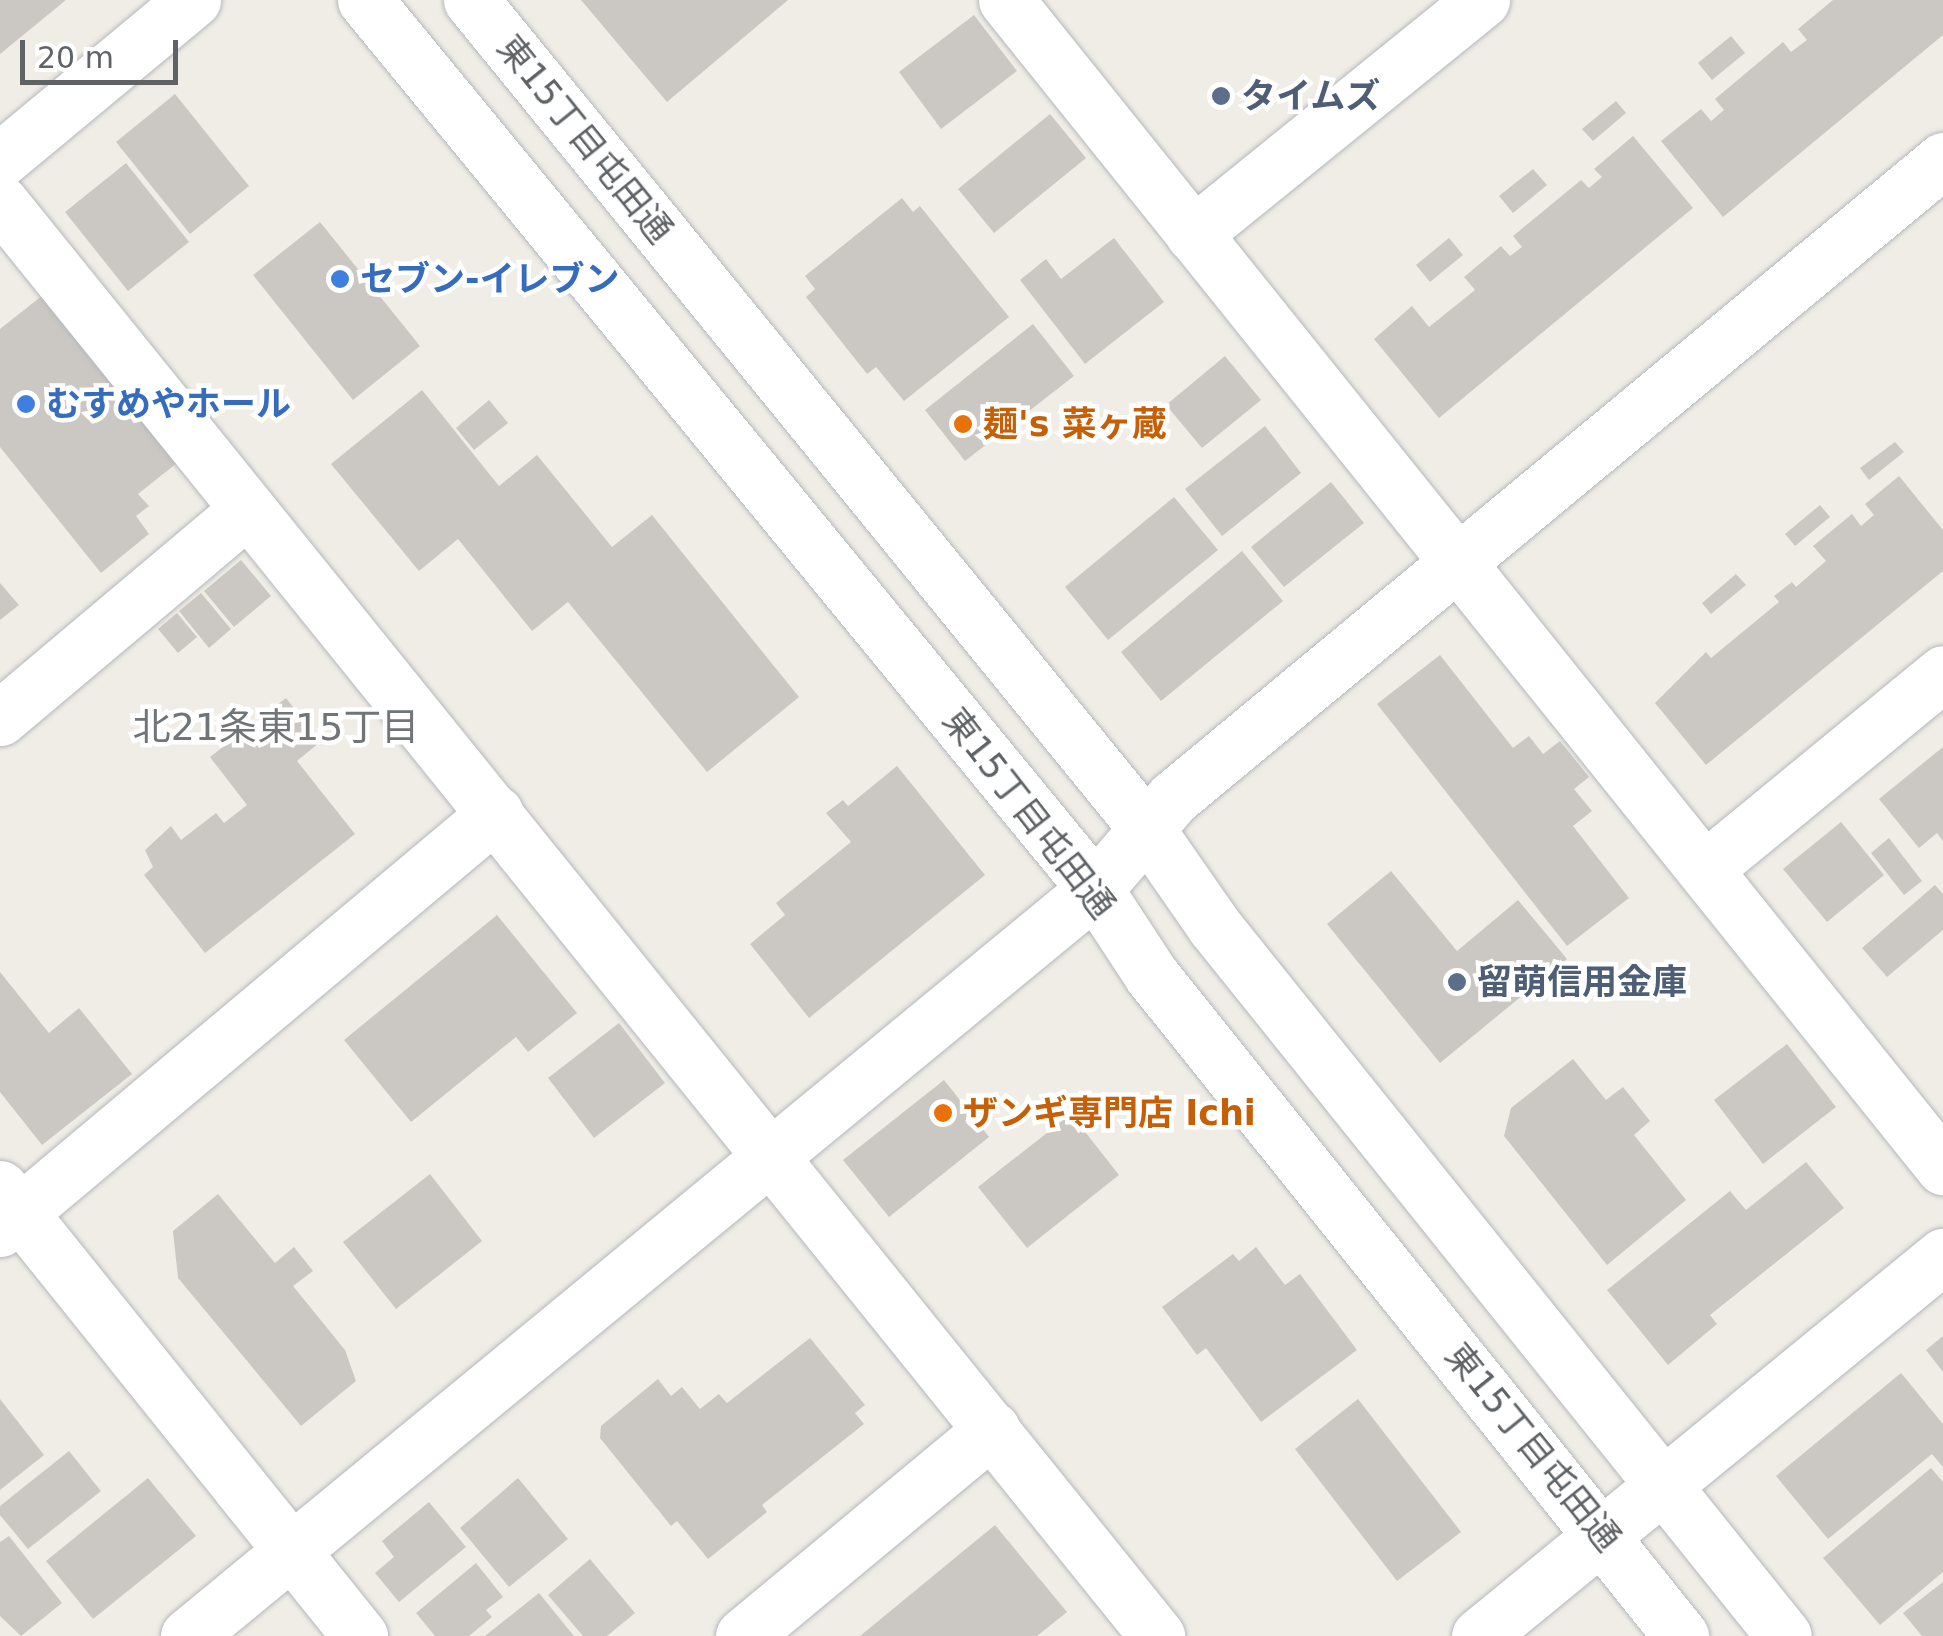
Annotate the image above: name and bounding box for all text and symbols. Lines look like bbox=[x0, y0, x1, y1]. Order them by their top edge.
scale bar bbox=[25, 20, 182, 82]
street label: 東15丁目屯田通 bbox=[489, 27, 681, 251]
text: 20 m bbox=[37, 40, 114, 75]
place label: タイムズ bbox=[1241, 75, 1381, 117]
marker: タイムズ bbox=[1210, 85, 1232, 107]
place label: セブン-イレブン bbox=[360, 258, 620, 300]
marker: セブン-イレブン bbox=[329, 268, 351, 290]
place label: むすめやホール bbox=[46, 383, 291, 425]
marker: むすめやホール bbox=[15, 393, 37, 415]
place label: 麺's 菜ヶ蔵 bbox=[983, 403, 1167, 445]
marker: 麺's 菜ヶ蔵 bbox=[952, 413, 974, 435]
street label: 東15丁目屯田通 bbox=[934, 700, 1124, 926]
district label: 北21条東15丁目 bbox=[133, 705, 419, 751]
place label: 留萌信用金庫 bbox=[1477, 961, 1687, 1003]
marker: 留萌信用金庫 bbox=[1446, 971, 1468, 993]
place label: ザンギ専門店 Ichi bbox=[963, 1092, 1256, 1134]
marker: ザンギ専門店 Ichi bbox=[932, 1102, 954, 1124]
street label: 東15丁目屯田通 bbox=[1437, 1335, 1629, 1559]

